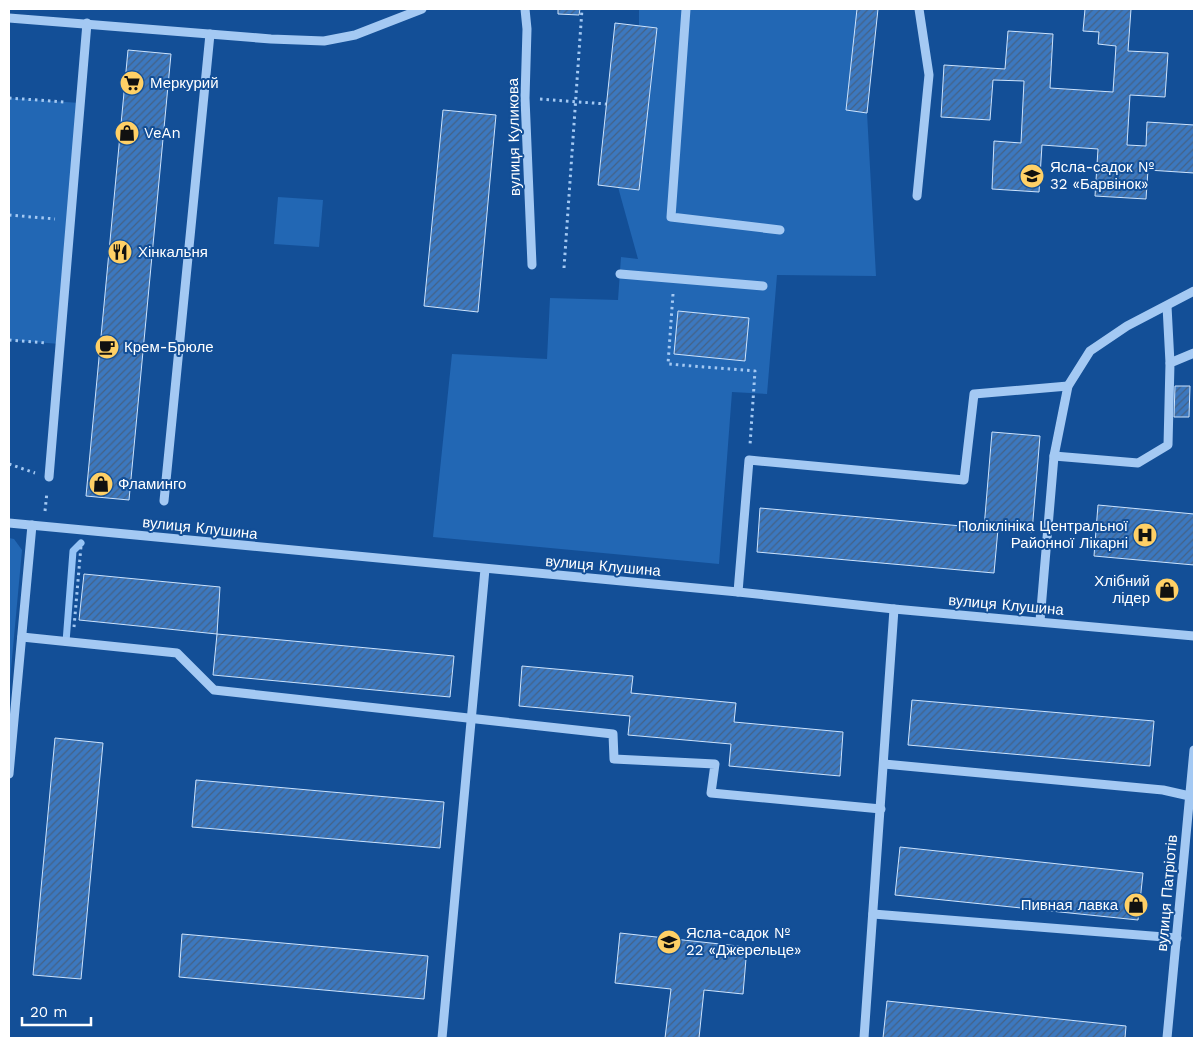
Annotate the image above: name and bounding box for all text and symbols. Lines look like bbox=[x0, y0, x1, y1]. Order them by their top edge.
supermarket icon: Меркурий bbox=[119, 70, 145, 96]
place label: Меркурий bbox=[150, 74, 219, 92]
street label: вулиця Куликова bbox=[504, 77, 524, 196]
shop icon: VeAn bbox=[114, 120, 140, 146]
place label: VeAn bbox=[144, 124, 181, 142]
place label: Ясла-садок № 32 «Барвінок» bbox=[1050, 158, 1155, 193]
school or university icon: Ясла-садок № 32 «Барвінок» bbox=[1019, 163, 1045, 189]
restaurant icon: Хінкальня bbox=[107, 239, 133, 265]
place label: Хінкальня bbox=[138, 243, 208, 261]
cafe icon: Крем-Брюле bbox=[94, 334, 120, 360]
place label: Крем-Брюле bbox=[124, 338, 214, 356]
shop icon: Фламинго bbox=[88, 471, 114, 497]
place label: Фламинго bbox=[118, 475, 186, 493]
street label: вулиця Клушина bbox=[141, 513, 259, 543]
place label: Поліклініка Центральної Районної Лікарні bbox=[958, 517, 1129, 552]
hospital icon: Поліклініка Центральної Районної Лікарні bbox=[1132, 522, 1158, 548]
street label: вулиця Клушина bbox=[545, 552, 662, 580]
place label: Хлібний лідер bbox=[1094, 572, 1150, 607]
shop icon: Хлібний лідер bbox=[1154, 577, 1180, 603]
street label: вулиця Клушина bbox=[948, 591, 1065, 619]
street label: вулиця Патріотів bbox=[1153, 834, 1181, 952]
shop icon: Пивная лавка bbox=[1123, 892, 1149, 918]
place label: Пивная лавка bbox=[1021, 896, 1119, 914]
place label: Ясла-садок № 22 «Джерельце» bbox=[686, 924, 801, 959]
school or university icon: Ясла-садок № 22 «Джерельце» bbox=[656, 929, 682, 955]
scale bar bbox=[22, 994, 91, 1026]
text: 20 m bbox=[30, 1003, 68, 1021]

